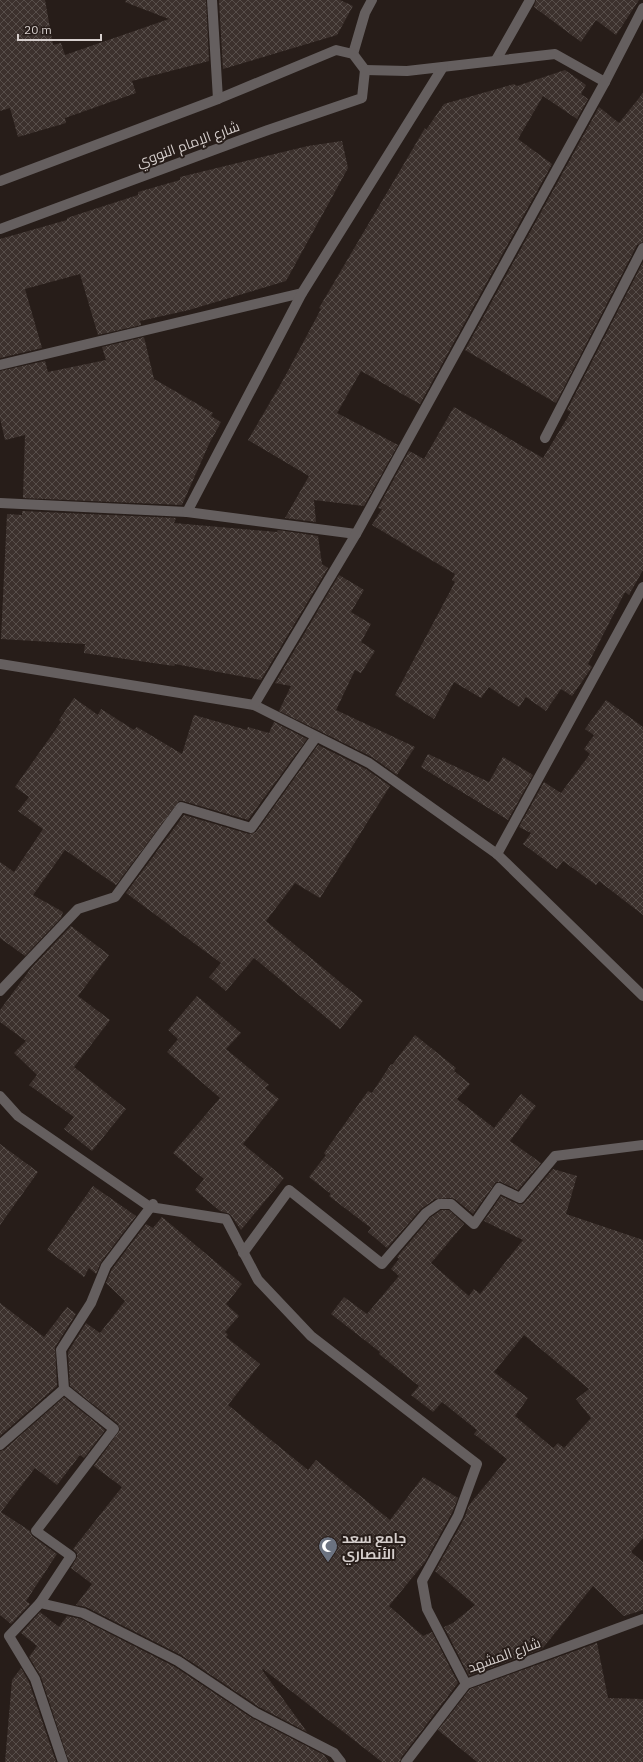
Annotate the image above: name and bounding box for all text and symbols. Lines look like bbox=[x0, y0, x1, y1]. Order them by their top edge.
scale bar bbox=[18, 16, 101, 42]
text: 20 m bbox=[24, 22, 52, 37]
street label: شارع الإمام النووي bbox=[134, 117, 243, 174]
place label: جامع سعد الأنصاري bbox=[342, 1529, 406, 1565]
mosque icon: جامع سعد الأنصاري bbox=[317, 1535, 339, 1563]
street label: شارع المشهد bbox=[465, 1634, 543, 1676]

